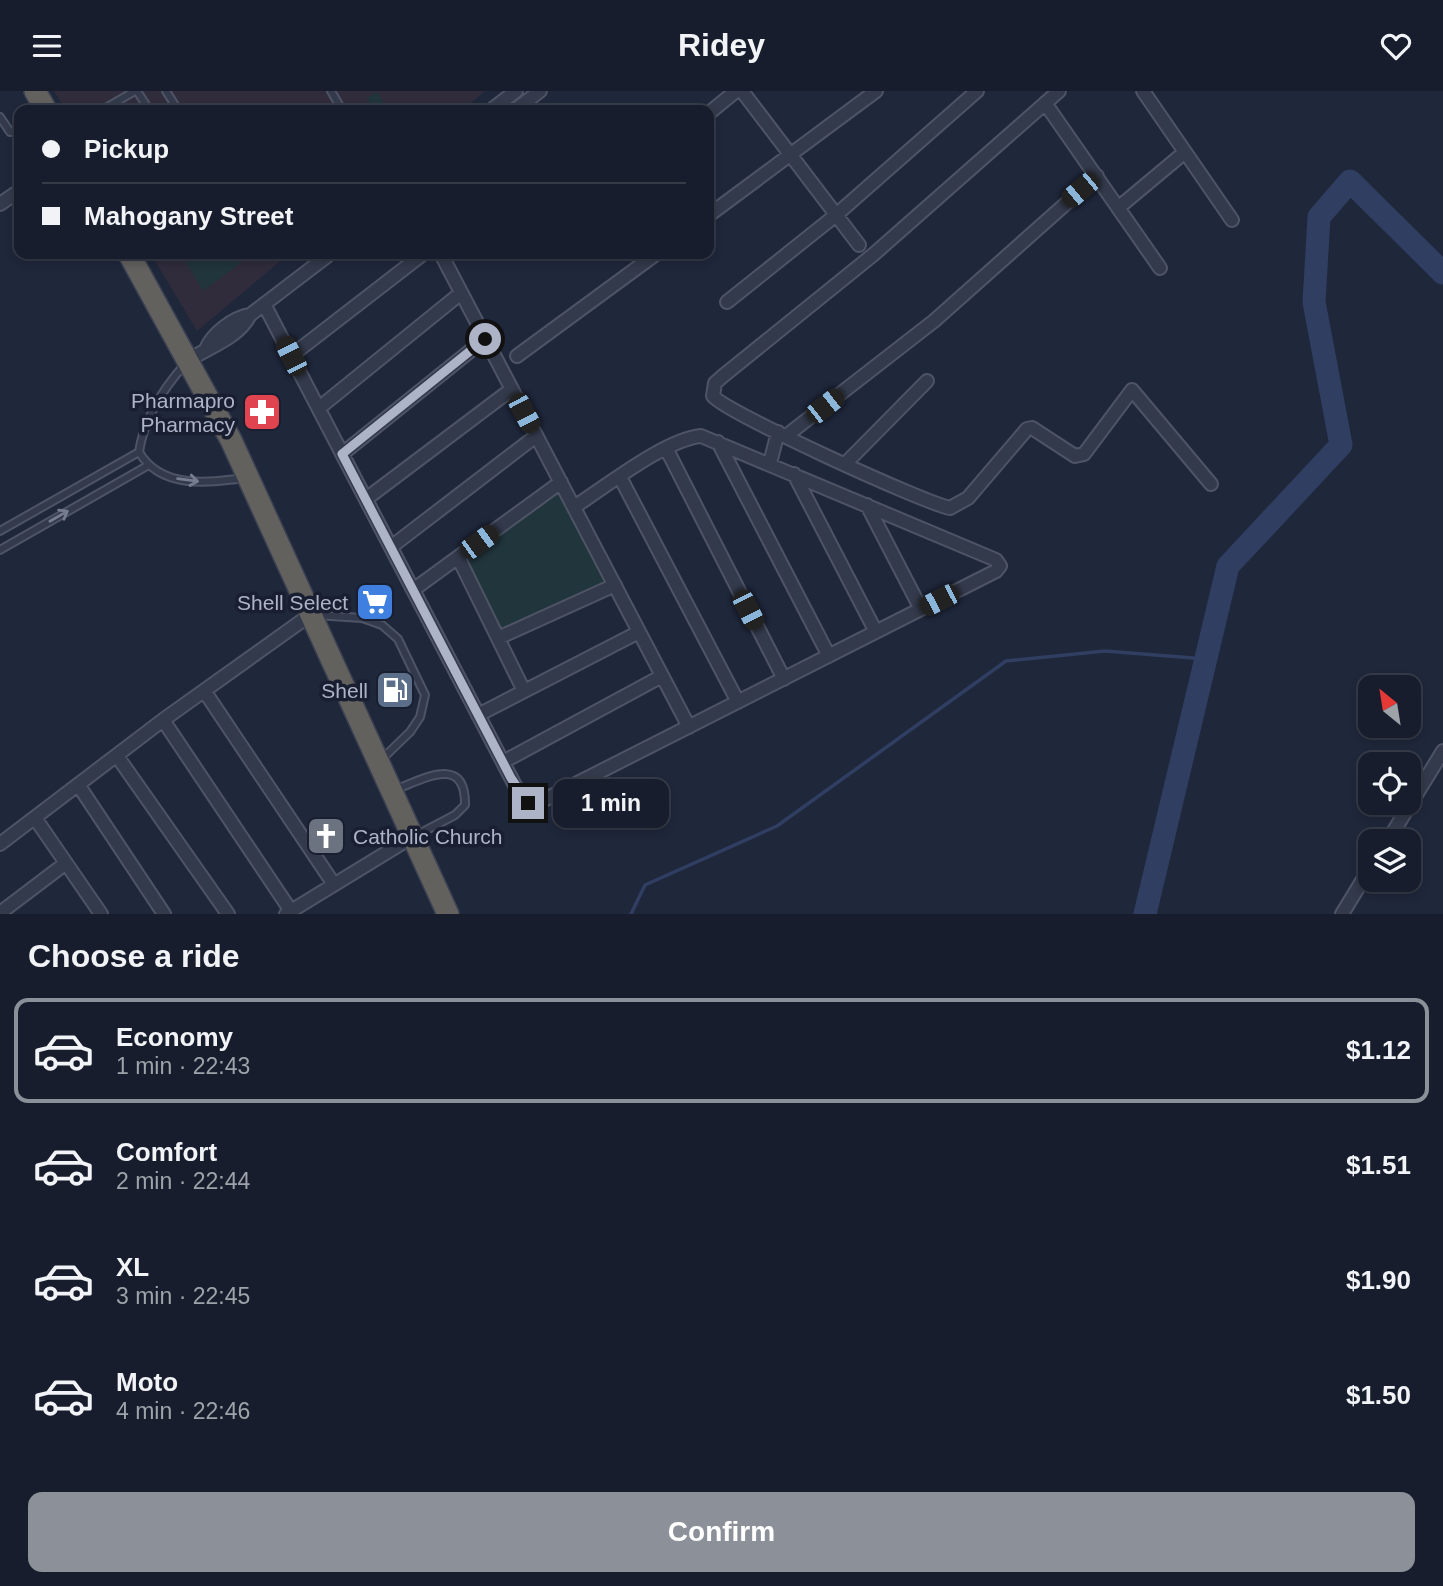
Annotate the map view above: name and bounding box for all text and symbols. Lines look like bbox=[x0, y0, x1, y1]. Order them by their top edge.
icon: menu bbox=[28, 27, 66, 65]
text: Ridey bbox=[678, 27, 765, 63]
icon: heart bbox=[1377, 27, 1415, 65]
text: Pickup bbox=[84, 134, 169, 164]
car bbox=[1058, 168, 1103, 212]
text: Mahogany Street bbox=[84, 201, 294, 231]
route start bbox=[469, 323, 501, 355]
car bbox=[273, 333, 310, 379]
car bbox=[802, 385, 849, 427]
place label: Pharmapro Pharmacy bbox=[131, 389, 235, 436]
car bbox=[505, 390, 544, 436]
pharmacy icon: Pharmapro Pharmacy bbox=[241, 391, 283, 433]
one-way arrow bbox=[176, 474, 199, 487]
one-way arrow bbox=[49, 509, 69, 523]
car bbox=[456, 521, 503, 563]
supermarket icon: Shell Select bbox=[354, 581, 396, 623]
car bbox=[916, 581, 963, 619]
car bbox=[730, 587, 767, 633]
place label: Shell Select bbox=[237, 591, 348, 614]
fuel station icon: Shell bbox=[374, 669, 416, 711]
north arrow bbox=[1358, 675, 1421, 739]
map controls bbox=[1358, 675, 1421, 892]
place label: Shell bbox=[321, 679, 368, 702]
button: locate bbox=[1358, 752, 1421, 815]
callout: 1 min bbox=[552, 779, 668, 827]
route end bbox=[512, 787, 544, 819]
text: 1 min bbox=[581, 790, 641, 816]
church icon: Catholic Church bbox=[305, 815, 347, 857]
place label: Catholic Church bbox=[353, 825, 502, 848]
button: layers bbox=[1358, 829, 1421, 892]
text: Choose a ride bbox=[28, 938, 240, 974]
icon: car bbox=[32, 1019, 95, 1082]
text: Economy bbox=[116, 1022, 233, 1052]
text: $1.12 bbox=[1346, 1035, 1411, 1065]
text: 1 min · 22:43 bbox=[116, 1053, 250, 1079]
icon: car bbox=[32, 1134, 95, 1197]
text: Comfort bbox=[116, 1137, 217, 1167]
text: $1.51 bbox=[1346, 1150, 1411, 1180]
text: 2 min · 22:44 bbox=[116, 1168, 250, 1194]
icon: car bbox=[32, 1249, 95, 1312]
text: XL bbox=[116, 1252, 149, 1282]
text: $1.90 bbox=[1346, 1265, 1411, 1295]
text: 3 min · 22:45 bbox=[116, 1283, 250, 1309]
icon: car bbox=[32, 1364, 95, 1427]
text: Moto bbox=[116, 1367, 178, 1397]
text: $1.50 bbox=[1346, 1380, 1411, 1410]
text: 4 min · 22:46 bbox=[116, 1398, 250, 1424]
button: Confirm bbox=[28, 1492, 1415, 1572]

